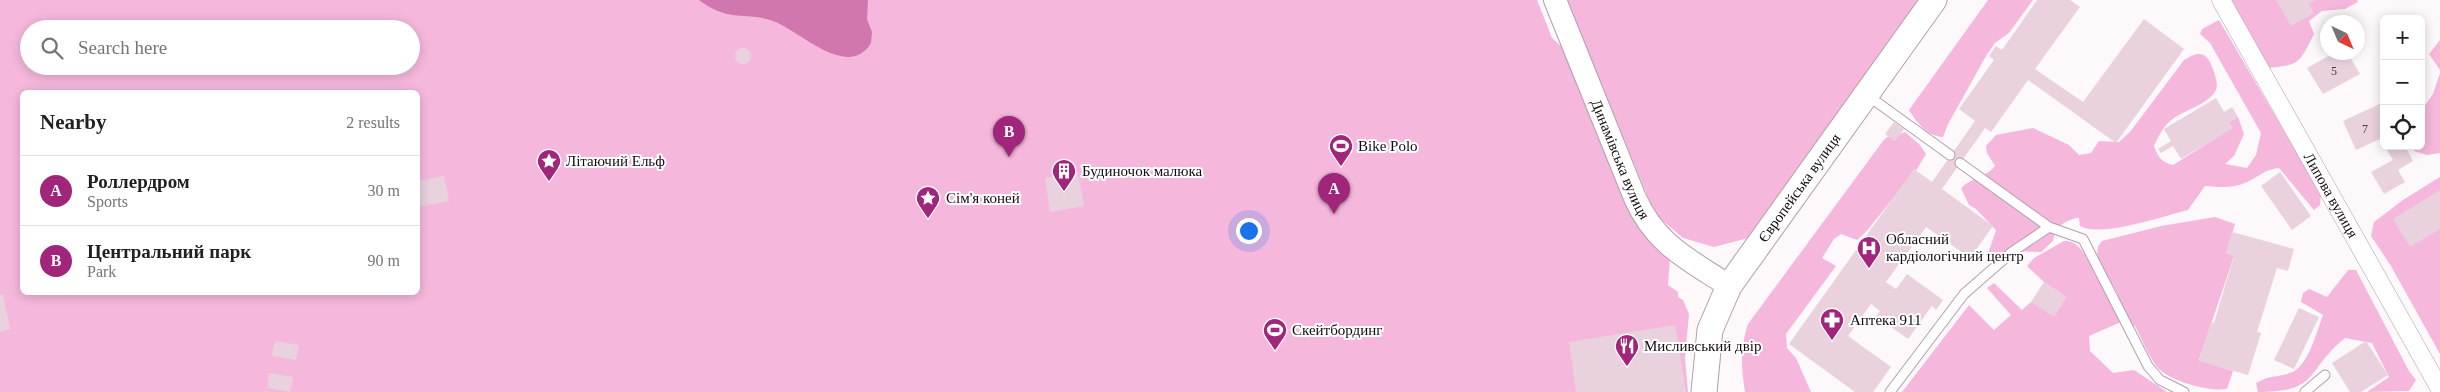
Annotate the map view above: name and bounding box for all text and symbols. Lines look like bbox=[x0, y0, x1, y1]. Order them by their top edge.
north arrow bbox=[2320, 15, 2365, 60]
map controls bbox=[2380, 15, 2425, 150]
button: + bbox=[2380, 15, 2425, 60]
search box bbox=[20, 20, 420, 75]
icon: search bbox=[38, 34, 66, 62]
text: Search here bbox=[78, 37, 167, 58]
button: − bbox=[2380, 60, 2425, 105]
house number: 5 bbox=[2331, 64, 2337, 78]
street label: Динамівська вулиця bbox=[1588, 97, 1653, 222]
button: locate bbox=[2380, 105, 2425, 150]
text: Nearby bbox=[40, 110, 107, 134]
text: 2 results bbox=[346, 114, 400, 131]
pin: B bbox=[993, 116, 1025, 157]
house number: 7 bbox=[2362, 122, 2368, 136]
street label: Європейська вулиця bbox=[1755, 130, 1844, 245]
sports icon: Bike Polo bbox=[1328, 133, 1354, 167]
place label: Bike Polo bbox=[1358, 138, 1418, 154]
place icon: Літаючий Ельф bbox=[536, 148, 562, 182]
street label: Липова вулиця bbox=[2301, 150, 2361, 241]
place label: Літаючий Ельф bbox=[566, 153, 665, 169]
building icon: Будиночок малюка bbox=[1051, 158, 1077, 192]
place label: Будиночок малюка bbox=[1082, 163, 1203, 179]
text: Роллердром bbox=[87, 171, 190, 192]
pin: A bbox=[1318, 173, 1350, 214]
text: A bbox=[50, 182, 62, 199]
text: 30 m bbox=[368, 182, 400, 199]
place icon: Сім'я коней bbox=[915, 185, 941, 219]
place label: Сім'я коней bbox=[946, 190, 1020, 206]
text: Sports bbox=[87, 193, 128, 210]
your location bbox=[1236, 218, 1262, 244]
place label: Обласний кардiологiчний центр bbox=[1886, 231, 2024, 264]
hospital icon: Обласний кардiологiчний центр bbox=[1856, 235, 1882, 269]
text: Центральний парк bbox=[87, 241, 251, 262]
text: B bbox=[51, 252, 61, 269]
text: 90 m bbox=[368, 252, 400, 269]
text: Park bbox=[87, 263, 116, 280]
pharmacy icon: Аптека 911 bbox=[1819, 307, 1845, 341]
place label: Аптека 911 bbox=[1850, 312, 1921, 328]
sports icon: Скейтбординг bbox=[1262, 317, 1288, 351]
place label: Скейтбординг bbox=[1292, 322, 1382, 338]
restaurant icon: Мисливський двір bbox=[1614, 333, 1640, 367]
place label: Мисливський двір bbox=[1644, 338, 1762, 354]

